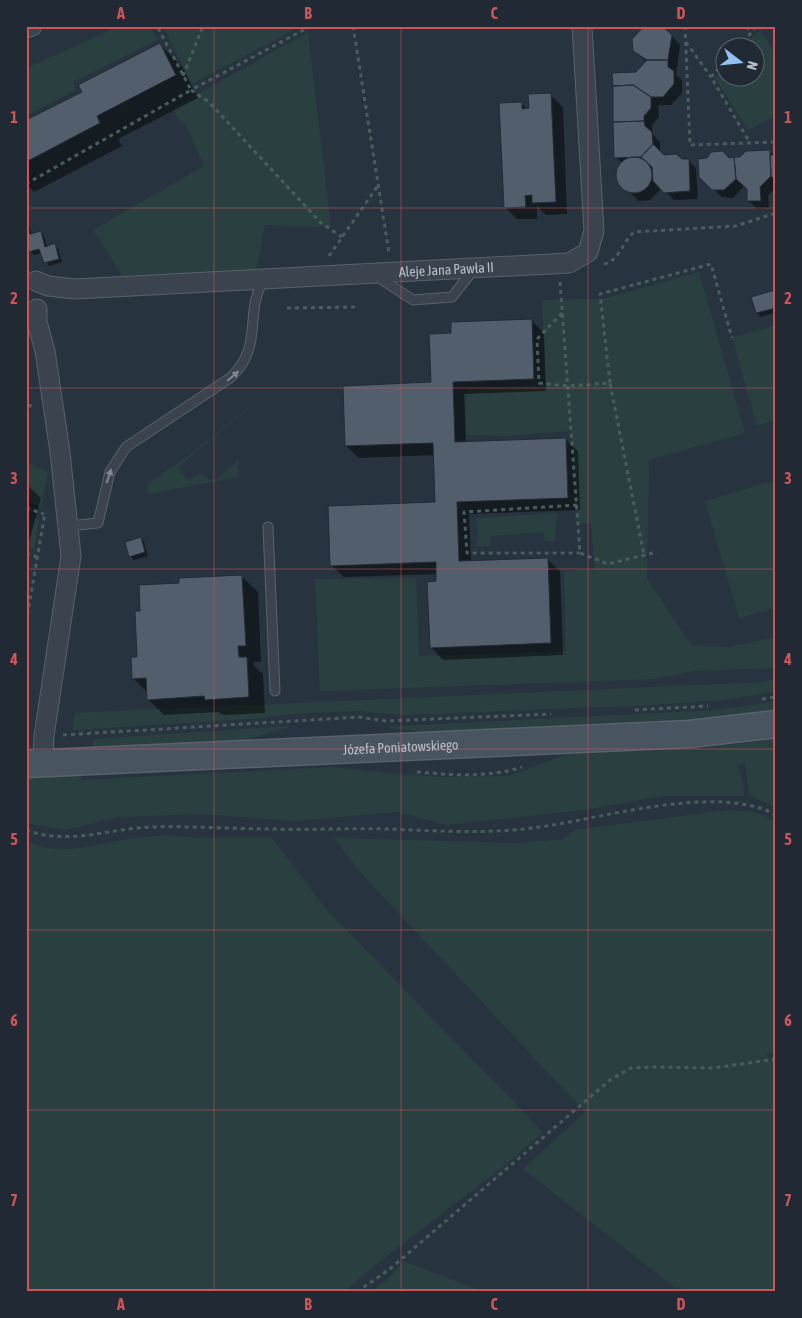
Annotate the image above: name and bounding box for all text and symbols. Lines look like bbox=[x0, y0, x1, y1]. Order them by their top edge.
text: A bbox=[116, 4, 125, 22]
text: B bbox=[304, 4, 312, 22]
text: C bbox=[490, 4, 498, 22]
text: D bbox=[677, 4, 686, 22]
north arrow bbox=[714, 38, 764, 88]
text: N bbox=[744, 59, 761, 72]
text: 1 bbox=[10, 108, 18, 126]
text: 1 bbox=[784, 108, 792, 126]
street label: Aleje Jana Pawła II bbox=[398, 259, 494, 280]
text: 2 bbox=[10, 289, 18, 307]
text: 2 bbox=[784, 289, 792, 307]
one-way arrow bbox=[226, 370, 239, 381]
one-way arrow bbox=[106, 468, 114, 483]
text: 3 bbox=[10, 469, 18, 487]
text: 3 bbox=[784, 469, 792, 487]
text: 4 bbox=[9, 650, 18, 668]
text: 4 bbox=[783, 650, 792, 668]
street label: Józefa Poniatowskiego bbox=[342, 736, 459, 758]
text: 5 bbox=[10, 830, 18, 848]
text: 5 bbox=[784, 830, 792, 848]
text: 6 bbox=[10, 1011, 18, 1029]
text: 6 bbox=[784, 1011, 792, 1029]
text: 7 bbox=[10, 1191, 18, 1209]
text: 7 bbox=[784, 1191, 792, 1209]
text: A bbox=[116, 1295, 125, 1313]
text: B bbox=[304, 1295, 312, 1313]
text: C bbox=[490, 1295, 498, 1313]
text: D bbox=[677, 1295, 686, 1313]

